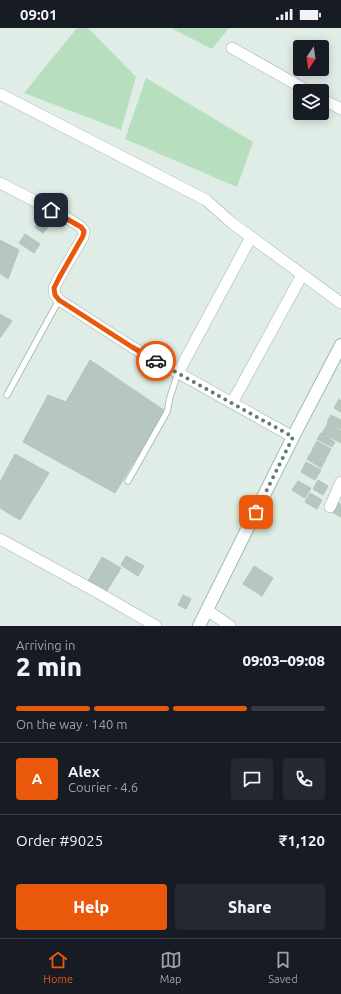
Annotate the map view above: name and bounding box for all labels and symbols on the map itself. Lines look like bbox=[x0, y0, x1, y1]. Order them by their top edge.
north arrow bbox=[293, 40, 329, 76]
pin bbox=[34, 193, 68, 227]
courier bbox=[136, 341, 176, 381]
pin bbox=[239, 495, 273, 529]

